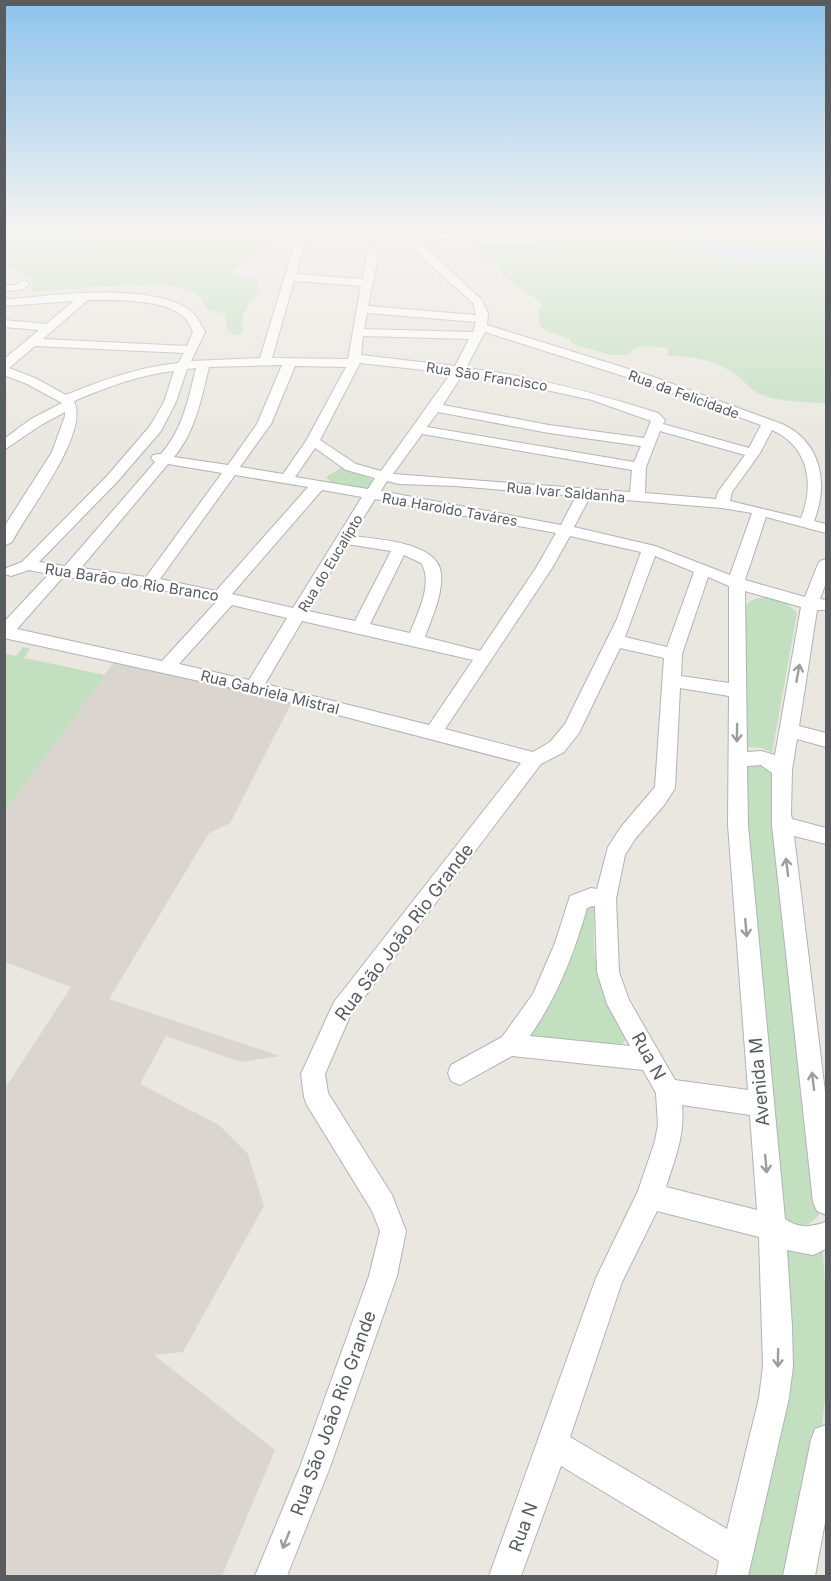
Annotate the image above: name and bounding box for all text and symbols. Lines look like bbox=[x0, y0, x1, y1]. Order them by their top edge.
street label: Rua São Francisco bbox=[425, 358, 549, 394]
street label: Rua da Felicidade bbox=[626, 366, 742, 422]
street label: Rua Ivar Saldanha bbox=[506, 478, 626, 506]
street label: Rua Haroldo Taváres bbox=[381, 489, 519, 529]
street label: Rua do Eucalípto bbox=[294, 511, 366, 615]
street label: Rua Barão do Rio Branco bbox=[44, 559, 220, 605]
one-way arrow bbox=[793, 664, 804, 684]
street label: Rua Gabriela Mistral bbox=[199, 666, 341, 718]
one-way arrow bbox=[731, 723, 742, 743]
street label: Rua São João Rio Grande bbox=[331, 839, 477, 1025]
one-way arrow bbox=[781, 857, 792, 877]
one-way arrow bbox=[741, 917, 752, 937]
street label: Rua N bbox=[627, 1029, 671, 1083]
street label: Avenida M bbox=[745, 1037, 773, 1127]
one-way arrow bbox=[807, 1072, 818, 1092]
one-way arrow bbox=[761, 1153, 772, 1173]
street label: Rua São João Rio Grande bbox=[286, 1308, 380, 1518]
one-way arrow bbox=[772, 1348, 783, 1368]
street label: Rua N bbox=[504, 1499, 542, 1555]
one-way arrow bbox=[280, 1531, 291, 1549]

